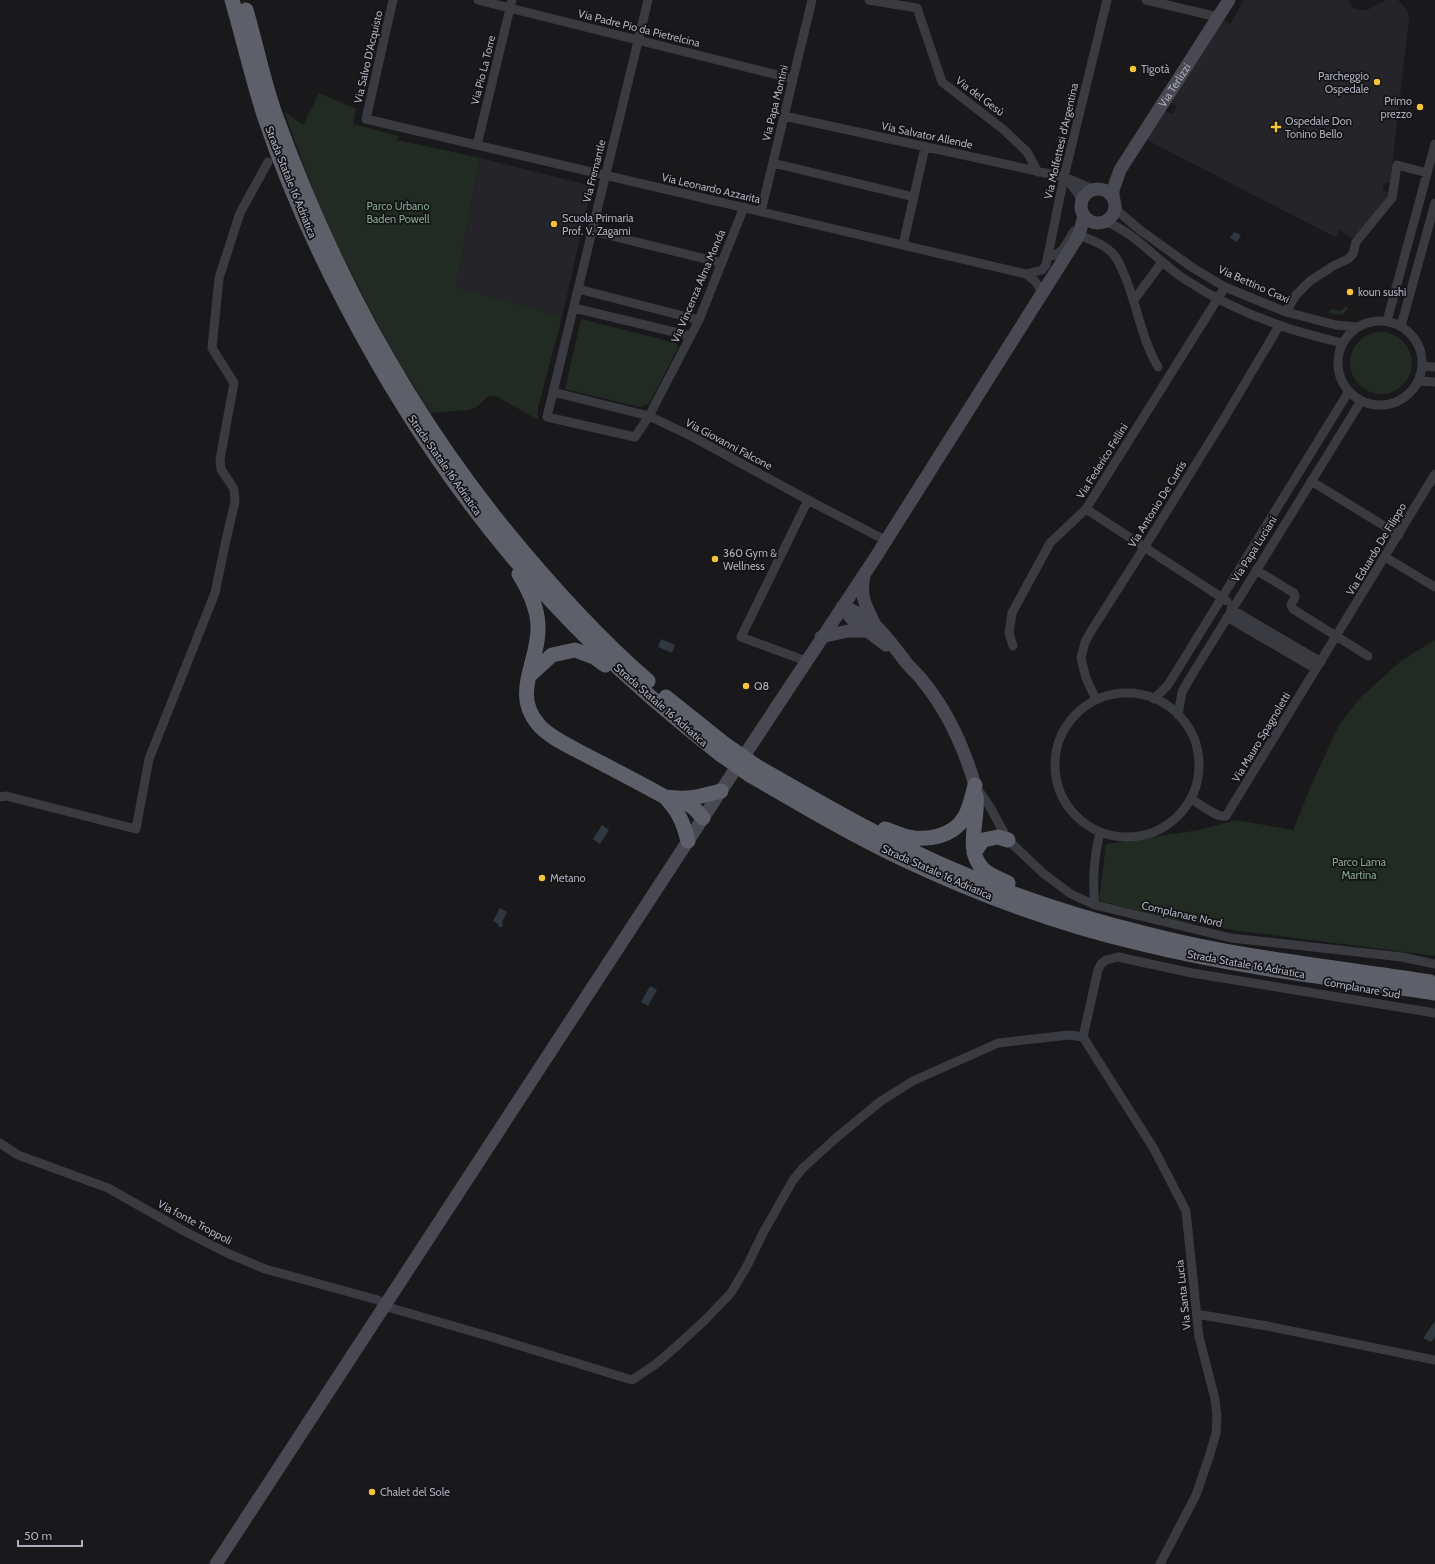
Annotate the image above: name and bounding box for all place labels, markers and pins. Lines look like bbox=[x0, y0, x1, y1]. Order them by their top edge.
place label: Tigotà bbox=[1141, 62, 1170, 76]
marker: Tigotà bbox=[1128, 64, 1138, 74]
place label: Parcheggio Ospedale bbox=[1318, 69, 1369, 96]
marker: Parcheggio Ospedale bbox=[1372, 77, 1382, 87]
place label: Primo prezzo bbox=[1381, 94, 1412, 121]
marker: Primo prezzo bbox=[1415, 102, 1425, 112]
place label: Ospedale Don Tonino Bello bbox=[1285, 114, 1352, 141]
marker: Ospedale Don Tonino Bello bbox=[1270, 121, 1282, 133]
place label: Scuola Primaria Prof. V. Zagami bbox=[562, 211, 634, 238]
marker: Scuola Primaria Prof. V. Zagami bbox=[549, 219, 559, 229]
place label: koun sushi bbox=[1358, 285, 1406, 299]
marker: koun sushi bbox=[1345, 287, 1355, 297]
place label: 360 Gym & Wellness bbox=[723, 546, 777, 573]
marker: 360 Gym & Wellness bbox=[710, 554, 720, 564]
place label: Q8 bbox=[754, 679, 769, 693]
marker: Q8 bbox=[741, 681, 751, 691]
place label: Metano bbox=[550, 871, 586, 885]
marker: Metano bbox=[537, 873, 547, 883]
place label: Chalet del Sole bbox=[380, 1485, 450, 1499]
marker: Chalet del Sole bbox=[367, 1487, 377, 1497]

